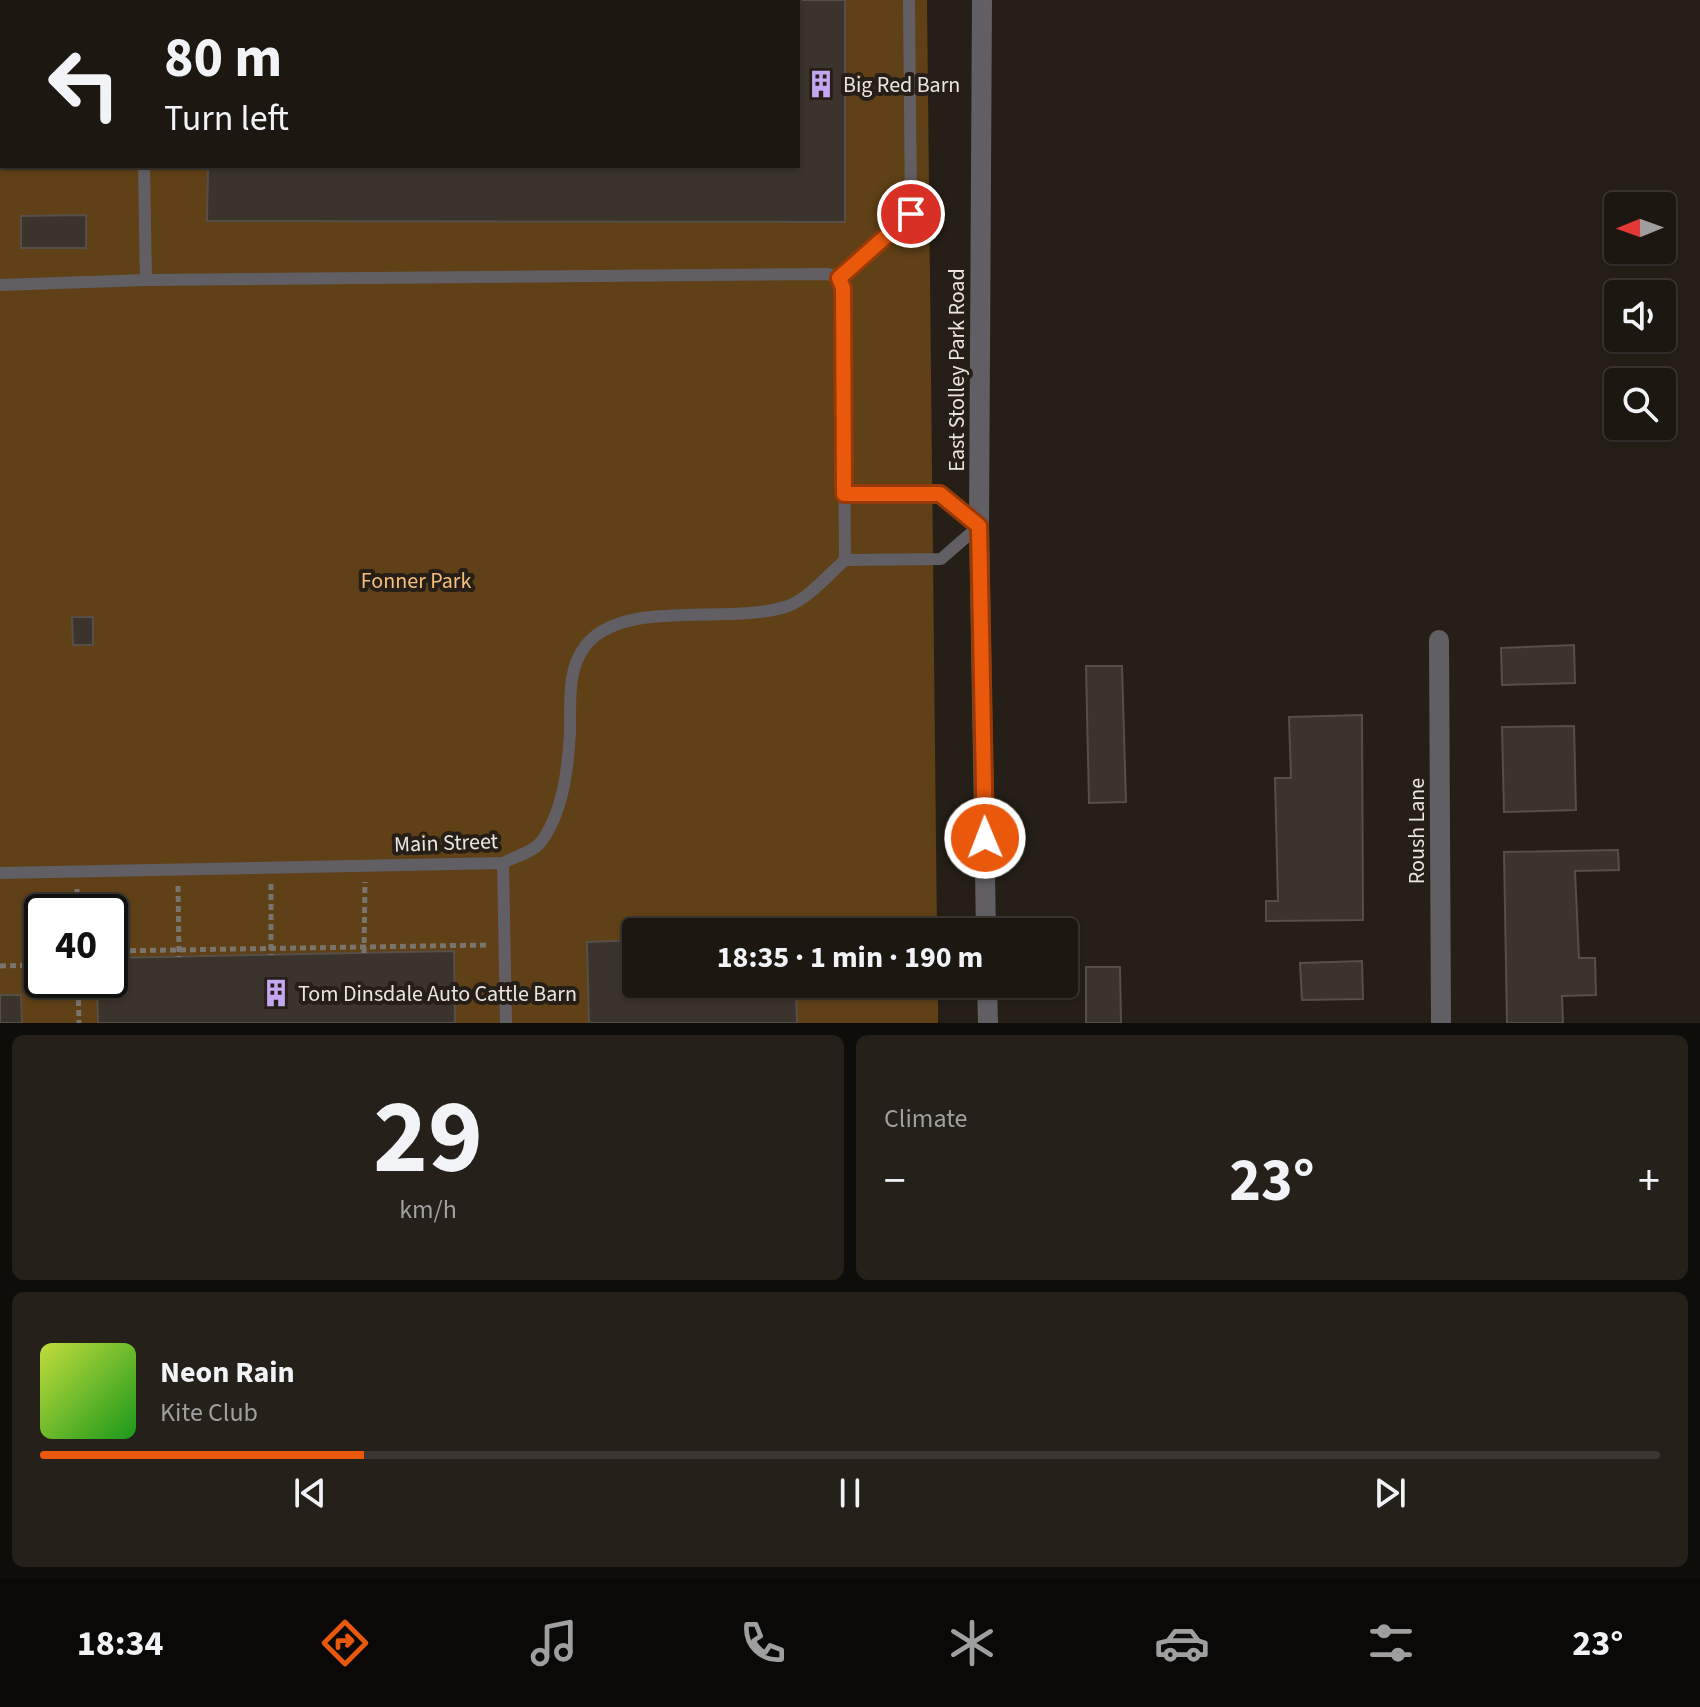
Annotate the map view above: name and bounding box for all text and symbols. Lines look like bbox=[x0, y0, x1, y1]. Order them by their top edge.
text: 80 m bbox=[164, 19, 282, 98]
icon: left bbox=[32, 32, 136, 136]
building icon: Big Red Barn bbox=[806, 69, 836, 99]
place label: Big Red Barn bbox=[843, 69, 960, 101]
text: Turn left bbox=[164, 93, 289, 144]
pin bbox=[877, 180, 945, 248]
icon: arrive bbox=[889, 192, 933, 236]
north arrow bbox=[1604, 192, 1676, 264]
map controls bbox=[1604, 192, 1676, 440]
street label: East Stolley Park Road bbox=[941, 268, 973, 472]
button: sound bbox=[1604, 280, 1676, 352]
button: search bbox=[1604, 368, 1676, 440]
park label: Fonner Park bbox=[361, 565, 471, 597]
street label: Roush Lane bbox=[1401, 778, 1433, 884]
position arrow bbox=[943, 796, 1027, 880]
street label: Main Street bbox=[393, 825, 499, 861]
speed limit sign: 40 bbox=[24, 894, 128, 998]
text: 18:35 · 1 min · 190 m bbox=[717, 936, 983, 979]
building icon: Tom Dinsdale Auto Cattle Barn bbox=[261, 978, 291, 1008]
place label: Tom Dinsdale Auto Cattle Barn bbox=[298, 978, 577, 1010]
text: 29 bbox=[373, 1065, 483, 1213]
text: Climate bbox=[884, 1100, 968, 1137]
text: 23° bbox=[1229, 1139, 1315, 1224]
text: − bbox=[884, 1150, 906, 1213]
text: + bbox=[1638, 1150, 1660, 1213]
text: km/h bbox=[399, 1191, 457, 1228]
text: Neon Rain bbox=[160, 1351, 295, 1394]
text: Kite Club bbox=[160, 1394, 258, 1431]
icon: previous bbox=[288, 1471, 332, 1515]
icon: pause bbox=[828, 1471, 872, 1515]
icon: next bbox=[1368, 1471, 1412, 1515]
icon: directions bbox=[317, 1615, 373, 1671]
icon: music bbox=[526, 1615, 582, 1671]
icon: phone bbox=[735, 1615, 791, 1671]
icon: climate bbox=[944, 1615, 1000, 1671]
icon: car bbox=[1154, 1615, 1210, 1671]
icon: filters bbox=[1363, 1615, 1419, 1671]
text: 18:34 bbox=[77, 1618, 163, 1669]
text: 23° bbox=[1572, 1618, 1623, 1669]

